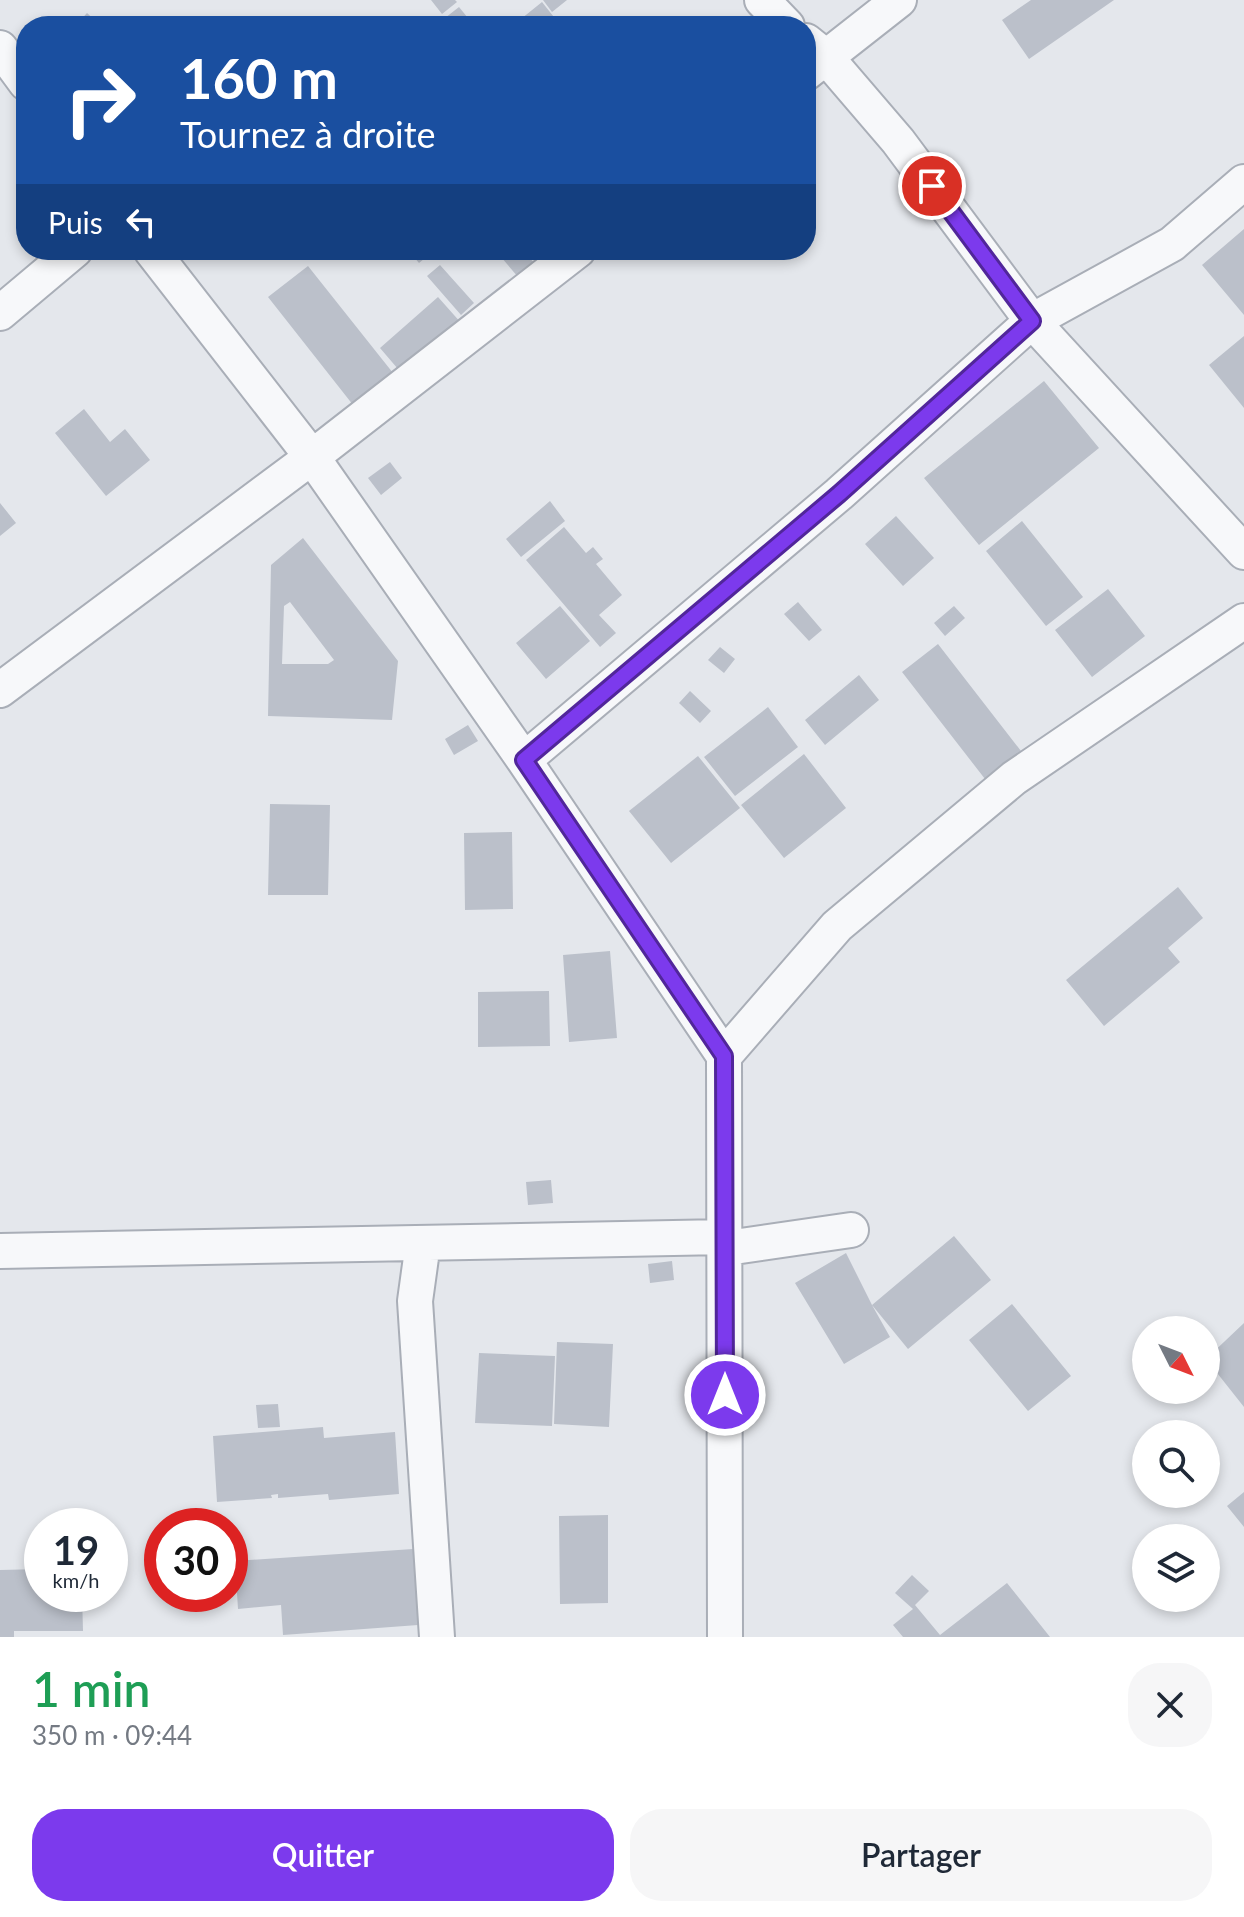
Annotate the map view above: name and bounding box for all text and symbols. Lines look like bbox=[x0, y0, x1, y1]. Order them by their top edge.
text: 160 m bbox=[180, 44, 338, 111]
icon: right bbox=[48, 48, 152, 152]
text: Tournez à droite bbox=[180, 112, 436, 156]
pin bbox=[898, 152, 966, 220]
icon: arrive bbox=[910, 164, 954, 208]
icon: left bbox=[119, 200, 163, 244]
text: Puis bbox=[48, 204, 103, 240]
north arrow bbox=[1132, 1316, 1220, 1404]
map controls bbox=[1132, 1316, 1220, 1612]
position arrow bbox=[683, 1353, 767, 1437]
button: search bbox=[1132, 1420, 1220, 1508]
speed limit sign: 30 bbox=[144, 1508, 248, 1612]
button: layers bbox=[1132, 1524, 1220, 1612]
text: 19 bbox=[53, 1526, 99, 1574]
text: km/h bbox=[53, 1568, 99, 1592]
text: 1 min bbox=[32, 1660, 150, 1717]
button: close bbox=[1128, 1663, 1212, 1747]
text: 350 m · 09:44 bbox=[32, 1719, 192, 1751]
button: Quitter bbox=[32, 1809, 614, 1901]
button: Partager bbox=[630, 1809, 1212, 1901]

